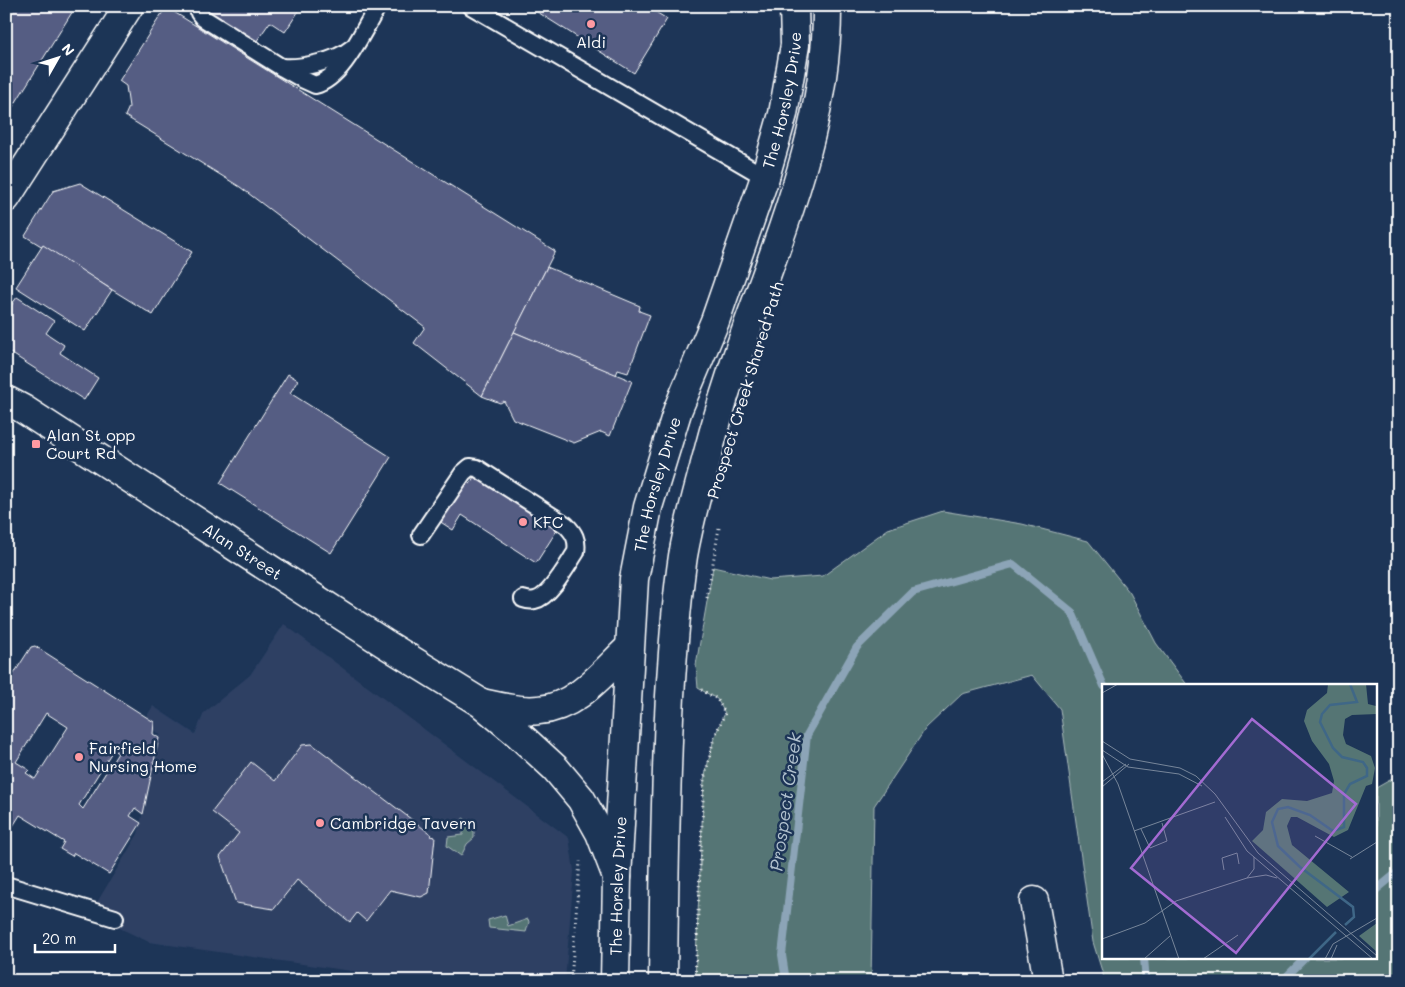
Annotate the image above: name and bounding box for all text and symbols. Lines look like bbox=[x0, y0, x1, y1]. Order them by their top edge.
marker: Aldi bbox=[585, 18, 597, 30]
place label: Aldi bbox=[576, 31, 606, 52]
north arrow bbox=[32, 32, 82, 82]
street label: The Horsley Drive bbox=[757, 32, 805, 171]
text: N bbox=[58, 39, 79, 60]
street label: Prospect Creek Shared Path bbox=[701, 279, 788, 501]
street label: The Horsley Drive bbox=[628, 414, 685, 554]
place label: Alan St opp Court Rd bbox=[46, 424, 136, 463]
marker: Alan St opp Court Rd bbox=[30, 438, 42, 450]
place label: KFC bbox=[533, 511, 563, 532]
marker: KFC bbox=[517, 516, 529, 528]
street label: Alan Street bbox=[199, 518, 286, 584]
inset map bbox=[1102, 684, 1378, 960]
water label: Prospect Creek bbox=[763, 731, 807, 873]
place label: Fairfield Nursing Home bbox=[89, 737, 197, 776]
marker: Fairfield Nursing Home bbox=[73, 751, 85, 763]
place label: Cambridge Tavern bbox=[330, 812, 476, 833]
street label: The Horsley Drive bbox=[604, 816, 630, 956]
marker: Cambridge Tavern bbox=[314, 817, 326, 829]
scale bar bbox=[35, 922, 115, 954]
text: 20 m bbox=[42, 928, 76, 948]

